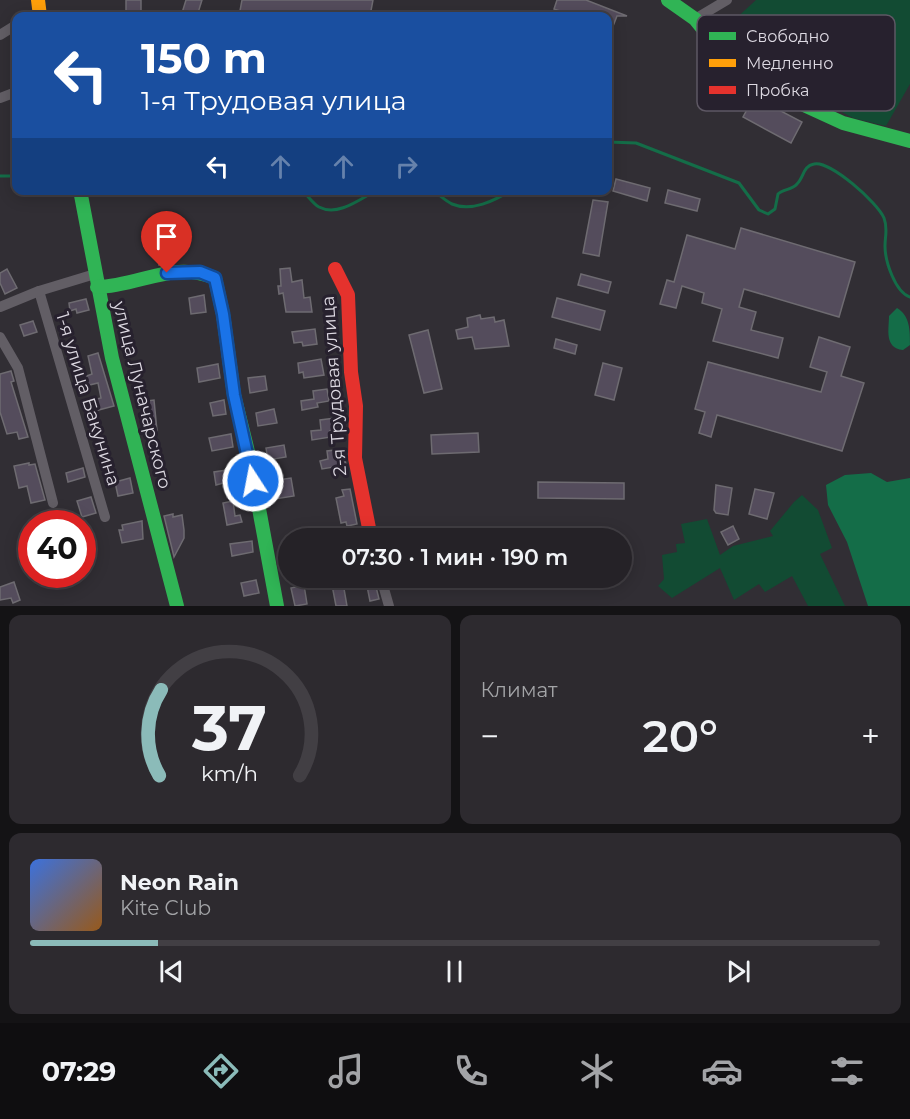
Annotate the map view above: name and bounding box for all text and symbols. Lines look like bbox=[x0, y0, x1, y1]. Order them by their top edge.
legend bbox=[697, 15, 895, 111]
text: Свободно bbox=[746, 27, 829, 46]
text: 150 m bbox=[141, 32, 267, 84]
icon: left bbox=[42, 36, 120, 114]
text: Медленно bbox=[746, 54, 833, 73]
text: Пробка bbox=[746, 81, 809, 100]
text: 1-я Трудовая улица bbox=[141, 84, 407, 117]
icon: left bbox=[201, 150, 234, 183]
icon: ahead bbox=[264, 150, 297, 183]
icon: ahead bbox=[327, 150, 360, 183]
icon: right bbox=[390, 150, 423, 183]
pin bbox=[141, 211, 192, 273]
icon: arrive bbox=[150, 220, 183, 253]
street label: 2-я Трудовая улица bbox=[317, 295, 351, 477]
street label: улица Луначарского bbox=[108, 298, 176, 491]
street label: 1-я улица Бакунина bbox=[51, 310, 125, 488]
position arrow bbox=[221, 449, 285, 513]
speed limit sign: 40 bbox=[18, 510, 96, 588]
text: 07:30 · 1 мин · 190 m bbox=[342, 544, 568, 571]
text: Климат bbox=[481, 678, 558, 702]
text: 37 bbox=[191, 690, 267, 766]
text: 20° bbox=[643, 708, 718, 763]
text: − bbox=[481, 716, 499, 756]
text: + bbox=[861, 716, 880, 756]
text: km/h bbox=[201, 761, 258, 787]
text: Neon Rain bbox=[120, 869, 239, 896]
text: Kite Club bbox=[120, 896, 211, 920]
icon: previous bbox=[155, 955, 188, 988]
icon: pause bbox=[438, 955, 471, 988]
icon: next bbox=[722, 955, 755, 988]
icon: directions bbox=[200, 1050, 242, 1092]
icon: music bbox=[325, 1050, 367, 1092]
icon: phone bbox=[450, 1050, 492, 1092]
icon: climate bbox=[576, 1050, 618, 1092]
icon: car bbox=[701, 1050, 743, 1092]
icon: filters bbox=[826, 1050, 868, 1092]
text: 07:29 bbox=[42, 1055, 116, 1088]

